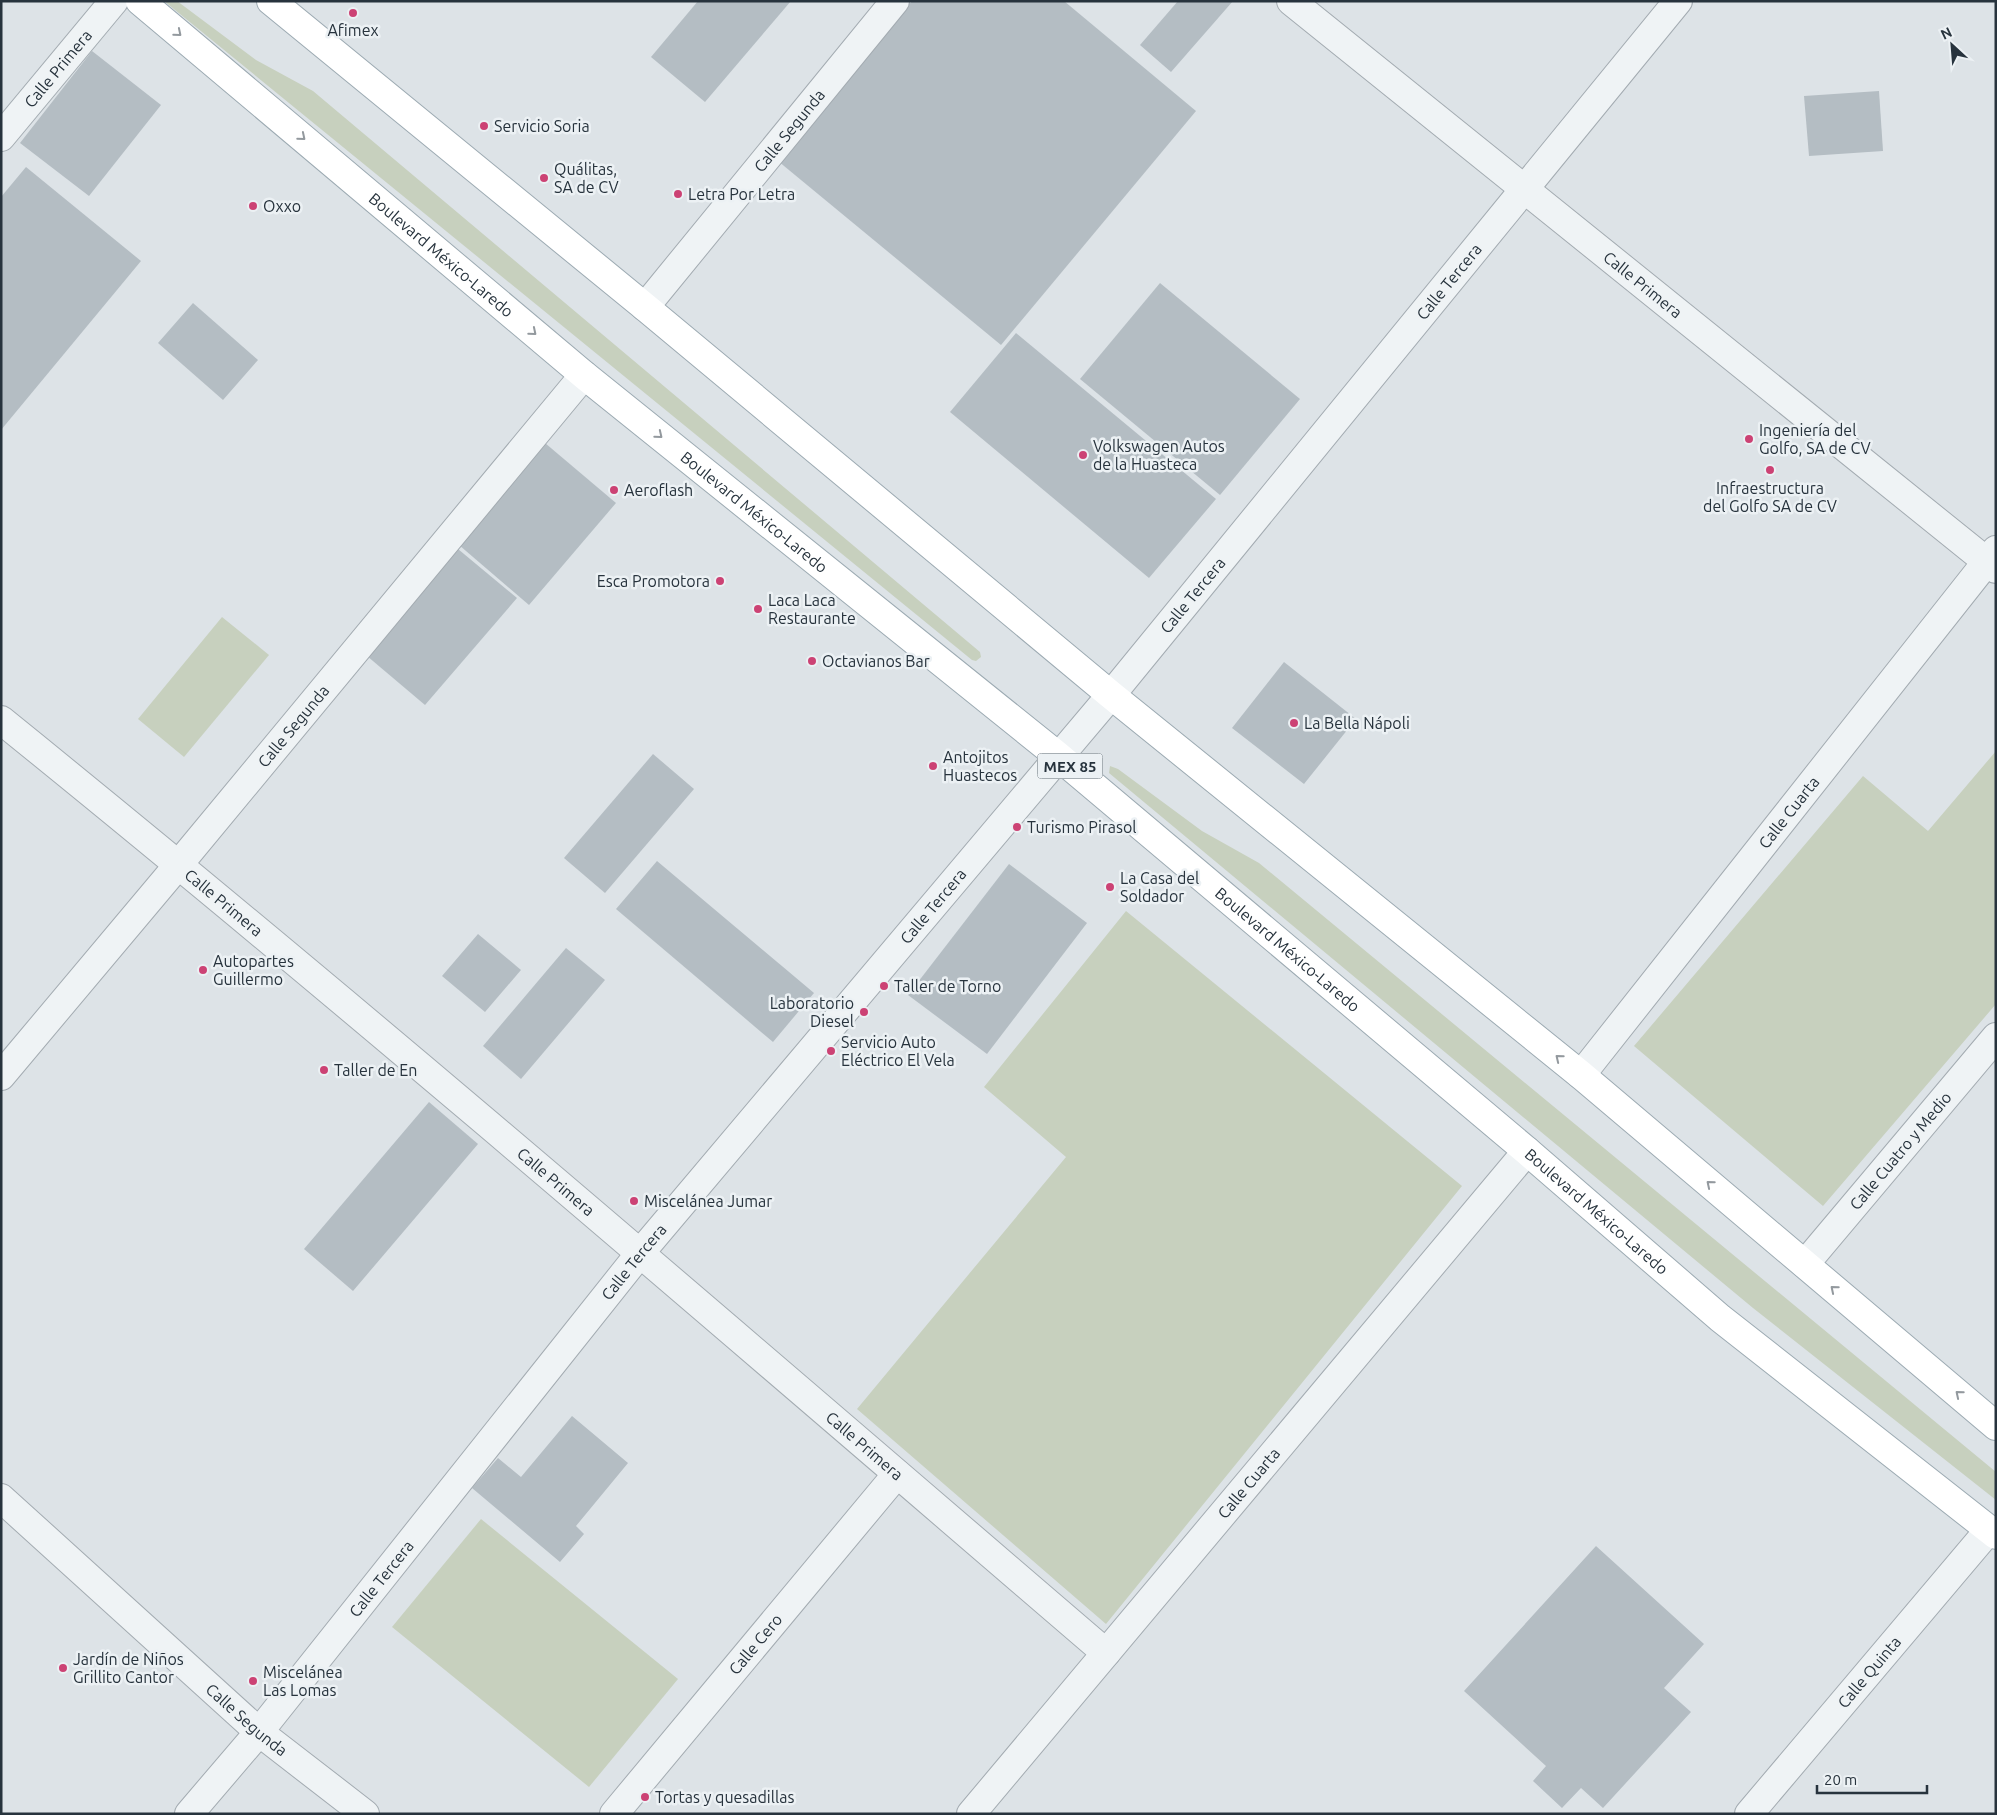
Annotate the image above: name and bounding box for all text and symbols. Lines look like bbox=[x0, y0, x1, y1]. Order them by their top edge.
marker: Afimex bbox=[347, 7, 359, 19]
north arrow bbox=[1927, 20, 1977, 70]
place label: Afimex bbox=[327, 21, 379, 39]
text: N bbox=[1938, 24, 1955, 43]
street label: Calle Primera bbox=[20, 26, 95, 111]
one-way arrow bbox=[172, 27, 181, 36]
street label: Calle Segunda bbox=[750, 86, 828, 175]
place label: Servicio Soria bbox=[494, 117, 590, 135]
marker: Servicio Soria bbox=[478, 120, 490, 132]
one-way arrow bbox=[296, 132, 305, 140]
place label: Quálitas, SA de CV bbox=[554, 160, 619, 196]
marker: Quálitas, SA de CV bbox=[538, 172, 550, 184]
place label: Letra Por Letra bbox=[688, 185, 795, 203]
marker: Letra Por Letra bbox=[672, 188, 684, 200]
street label: Boulevard México-Laredo bbox=[366, 189, 517, 321]
place label: Oxxo bbox=[263, 197, 301, 215]
marker: Oxxo bbox=[247, 200, 259, 212]
street label: Calle Tercera bbox=[1413, 240, 1485, 323]
street label: Calle Primera bbox=[1600, 248, 1686, 322]
one-way arrow bbox=[528, 327, 537, 336]
place label: Ingeniería del Golfo, SA de CV bbox=[1759, 421, 1871, 457]
one-way arrow bbox=[653, 430, 662, 438]
marker: Ingeniería del Golfo, SA de CV bbox=[1743, 433, 1755, 445]
place label: Volkswagen Autos de la Huasteca bbox=[1093, 437, 1225, 473]
street label: Boulevard México-Laredo bbox=[677, 448, 831, 576]
marker: Volkswagen Autos de la Huasteca bbox=[1077, 449, 1089, 461]
marker: Infraestructura del Golfo SA de CV bbox=[1764, 464, 1776, 476]
place label: Infraestructura del Golfo SA de CV bbox=[1703, 479, 1837, 515]
place label: Aeroflash bbox=[624, 481, 693, 499]
marker: Aeroflash bbox=[608, 484, 620, 496]
street label: Calle Tercera bbox=[1156, 554, 1229, 637]
place label: Esca Promotora bbox=[597, 572, 710, 590]
marker: Esca Promotora bbox=[714, 575, 726, 587]
place label: Laca Laca Restaurante bbox=[768, 591, 856, 627]
marker: Laca Laca Restaurante bbox=[752, 603, 764, 615]
place label: Octavianos Bar bbox=[822, 652, 930, 670]
marker: Octavianos Bar bbox=[806, 655, 818, 667]
street label: Calle Segunda bbox=[254, 681, 333, 771]
place label: La Bella Nápoli bbox=[1304, 714, 1410, 732]
marker: La Bella Nápoli bbox=[1288, 717, 1300, 729]
place label: Antojitos Huastecos bbox=[943, 748, 1017, 784]
road number: MEX 85 bbox=[1038, 754, 1102, 778]
marker: Antojitos Huastecos bbox=[927, 760, 939, 772]
street label: Calle Cuarta bbox=[1755, 773, 1823, 852]
place label: Turismo Pirasol bbox=[1027, 818, 1137, 836]
marker: Turismo Pirasol bbox=[1011, 821, 1023, 833]
street label: Calle Primera bbox=[181, 865, 266, 940]
street label: Calle Tercera bbox=[896, 865, 970, 947]
place label: La Casa del Soldador bbox=[1120, 869, 1199, 905]
marker: La Casa del Soldador bbox=[1104, 881, 1116, 893]
street label: Boulevard México-Laredo bbox=[1212, 884, 1364, 1015]
place label: Autopartes Guillermo bbox=[213, 952, 294, 988]
marker: Autopartes Guillermo bbox=[197, 964, 209, 976]
place label: Taller de Torno bbox=[894, 977, 1001, 995]
marker: Taller de Torno bbox=[878, 980, 890, 992]
place label: Laboratorio Diesel bbox=[770, 994, 854, 1030]
marker: Laboratorio Diesel bbox=[858, 1006, 870, 1018]
place label: Servicio Auto Eléctrico El Vela bbox=[841, 1033, 955, 1069]
marker: Servicio Auto Eléctrico El Vela bbox=[825, 1045, 837, 1057]
one-way arrow bbox=[1556, 1055, 1565, 1063]
place label: Taller de En bbox=[334, 1061, 417, 1079]
marker: Taller de En bbox=[318, 1064, 330, 1076]
street label: Calle Cuatro y Medio bbox=[1846, 1088, 1955, 1213]
street label: Calle Primera bbox=[514, 1144, 598, 1219]
street label: Boulevard México-Laredo bbox=[1522, 1145, 1672, 1278]
one-way arrow bbox=[1707, 1181, 1716, 1190]
place label: Miscelánea Jumar bbox=[644, 1192, 772, 1210]
marker: Miscelánea Jumar bbox=[628, 1195, 640, 1207]
street label: Calle Tercera bbox=[597, 1220, 670, 1303]
one-way arrow bbox=[1831, 1286, 1840, 1295]
one-way arrow bbox=[1955, 1391, 1964, 1400]
street label: Calle Primera bbox=[822, 1408, 907, 1484]
street label: Calle Cuarta bbox=[1214, 1444, 1283, 1522]
street label: Calle Tercera bbox=[345, 1537, 417, 1620]
street label: Calle Cero bbox=[725, 1610, 786, 1678]
street label: Calle Quinta bbox=[1834, 1632, 1904, 1711]
place label: Jardín de Niños Grillito Cantor bbox=[73, 1650, 184, 1686]
marker: Jardín de Niños Grillito Cantor bbox=[57, 1662, 69, 1674]
place label: Miscelánea Las Lomas bbox=[263, 1663, 343, 1699]
marker: Miscelánea Las Lomas bbox=[247, 1675, 259, 1687]
street label: Calle Segunda bbox=[203, 1680, 291, 1760]
scale bar bbox=[1817, 1762, 1927, 1794]
text: 20 m bbox=[1824, 1771, 1857, 1788]
place label: Tortas y quesadillas bbox=[655, 1788, 794, 1806]
marker: Tortas y quesadillas bbox=[639, 1791, 651, 1803]

